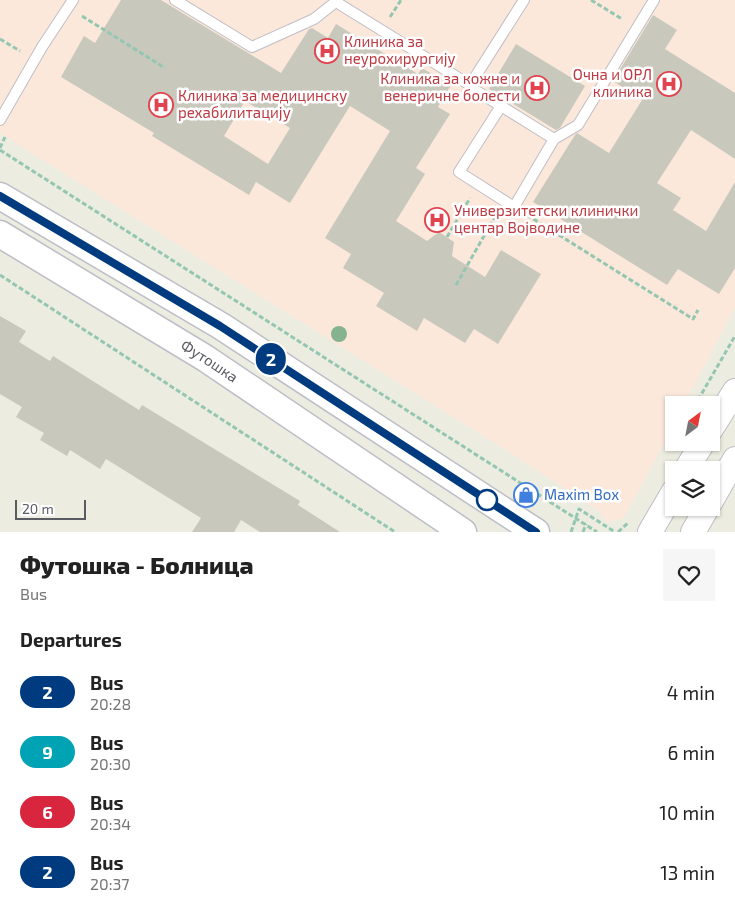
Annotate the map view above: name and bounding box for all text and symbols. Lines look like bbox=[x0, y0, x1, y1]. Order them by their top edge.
place label: Клиника за неурохирургију bbox=[344, 32, 456, 68]
hospital icon: Клиника за неурохирургију bbox=[314, 38, 340, 64]
place label: Очна и ОРЛ клиника bbox=[573, 65, 652, 100]
place label: Клиника за кожне и венеричне болести bbox=[380, 69, 520, 104]
hospital icon: Очна и ОРЛ клиника bbox=[656, 71, 682, 97]
hospital icon: Клиника за кожне и венеричне болести bbox=[524, 75, 550, 101]
place label: Клиника за медицинску рехабилитацију bbox=[178, 86, 347, 122]
hospital icon: Клиника за медицинску рехабилитацију bbox=[148, 92, 174, 118]
place label: Универзитетски клинички центар Војводине bbox=[454, 201, 638, 237]
hospital icon: Универзитетски клинички центар Војводине bbox=[424, 207, 450, 233]
street label: Футошка bbox=[178, 336, 242, 386]
line badge: 2 bbox=[255, 343, 287, 375]
text: 2 bbox=[266, 348, 276, 370]
north arrow bbox=[665, 396, 720, 451]
map controls bbox=[665, 396, 720, 516]
button: layers bbox=[665, 461, 720, 516]
shop icon: Maxim Box bbox=[513, 482, 539, 508]
place label: Maxim Box bbox=[544, 485, 619, 503]
unlabelled marker bbox=[476, 489, 498, 511]
scale bar bbox=[15, 497, 86, 520]
text: 20 m bbox=[22, 500, 54, 517]
button: heart bbox=[663, 549, 715, 601]
text: Футошка - Болница bbox=[20, 550, 253, 579]
text: Bus bbox=[20, 584, 47, 603]
text: Departures bbox=[20, 628, 122, 651]
text: Bus bbox=[90, 671, 124, 694]
text: 2 bbox=[42, 681, 53, 703]
text: 4 min bbox=[667, 681, 715, 704]
text: 20:28 bbox=[90, 694, 131, 713]
text: Bus bbox=[90, 731, 124, 754]
text: 9 bbox=[42, 741, 53, 763]
text: 6 min bbox=[667, 741, 715, 764]
text: 20:30 bbox=[90, 754, 131, 773]
text: Bus bbox=[90, 791, 124, 814]
text: 6 bbox=[42, 801, 53, 823]
text: 10 min bbox=[659, 801, 715, 824]
text: 20:34 bbox=[90, 814, 131, 833]
text: Bus bbox=[90, 851, 124, 874]
text: 2 bbox=[42, 861, 53, 883]
text: 13 min bbox=[660, 861, 715, 884]
text: 20:37 bbox=[90, 874, 130, 893]

